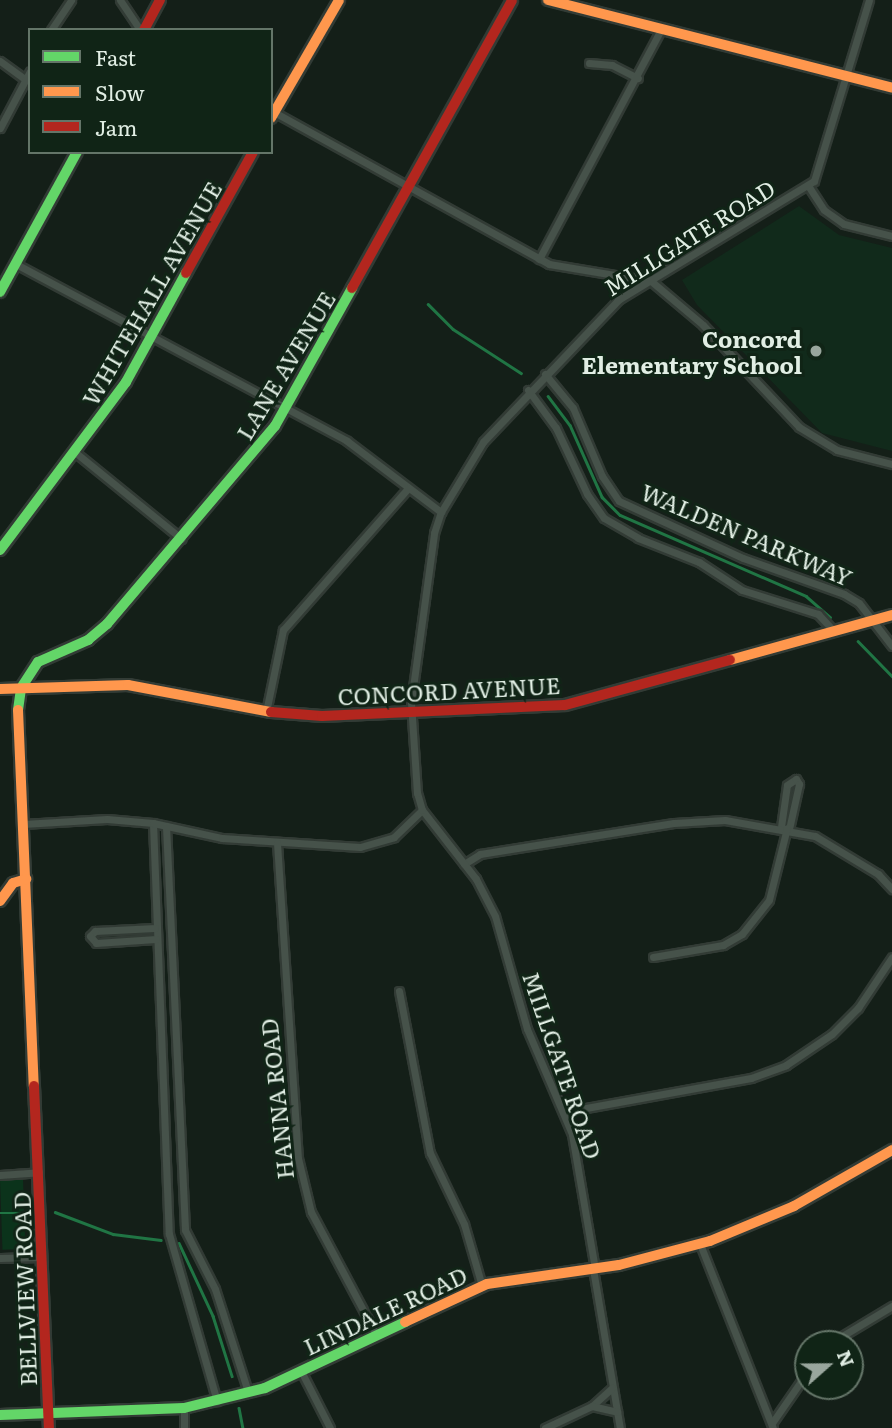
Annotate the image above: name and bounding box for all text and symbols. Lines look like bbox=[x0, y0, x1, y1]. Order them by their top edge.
legend bbox=[28, 28, 273, 154]
text: Fast bbox=[95, 41, 136, 72]
text: Slow bbox=[95, 76, 145, 107]
text: Jam bbox=[95, 111, 137, 142]
street label: MILLGATE ROAD bbox=[598, 173, 780, 301]
street label: WHITEHALL AVENUE bbox=[76, 176, 226, 410]
street label: LANE AVENUE bbox=[230, 286, 340, 444]
place label: Concord Elementary School bbox=[582, 324, 802, 378]
marker: Concord Elementary School bbox=[808, 343, 824, 359]
street label: WALDEN PARKWAY bbox=[637, 477, 857, 591]
street label: CONCORD AVENUE bbox=[337, 670, 561, 710]
street label: MILLGATE ROAD bbox=[518, 968, 608, 1162]
street label: HANNA ROAD bbox=[254, 1017, 298, 1181]
street label: BELLVIEW ROAD bbox=[7, 1191, 41, 1387]
street label: LINDALE ROAD bbox=[299, 1260, 471, 1360]
north arrow bbox=[794, 1330, 864, 1400]
text: N bbox=[831, 1346, 863, 1371]

